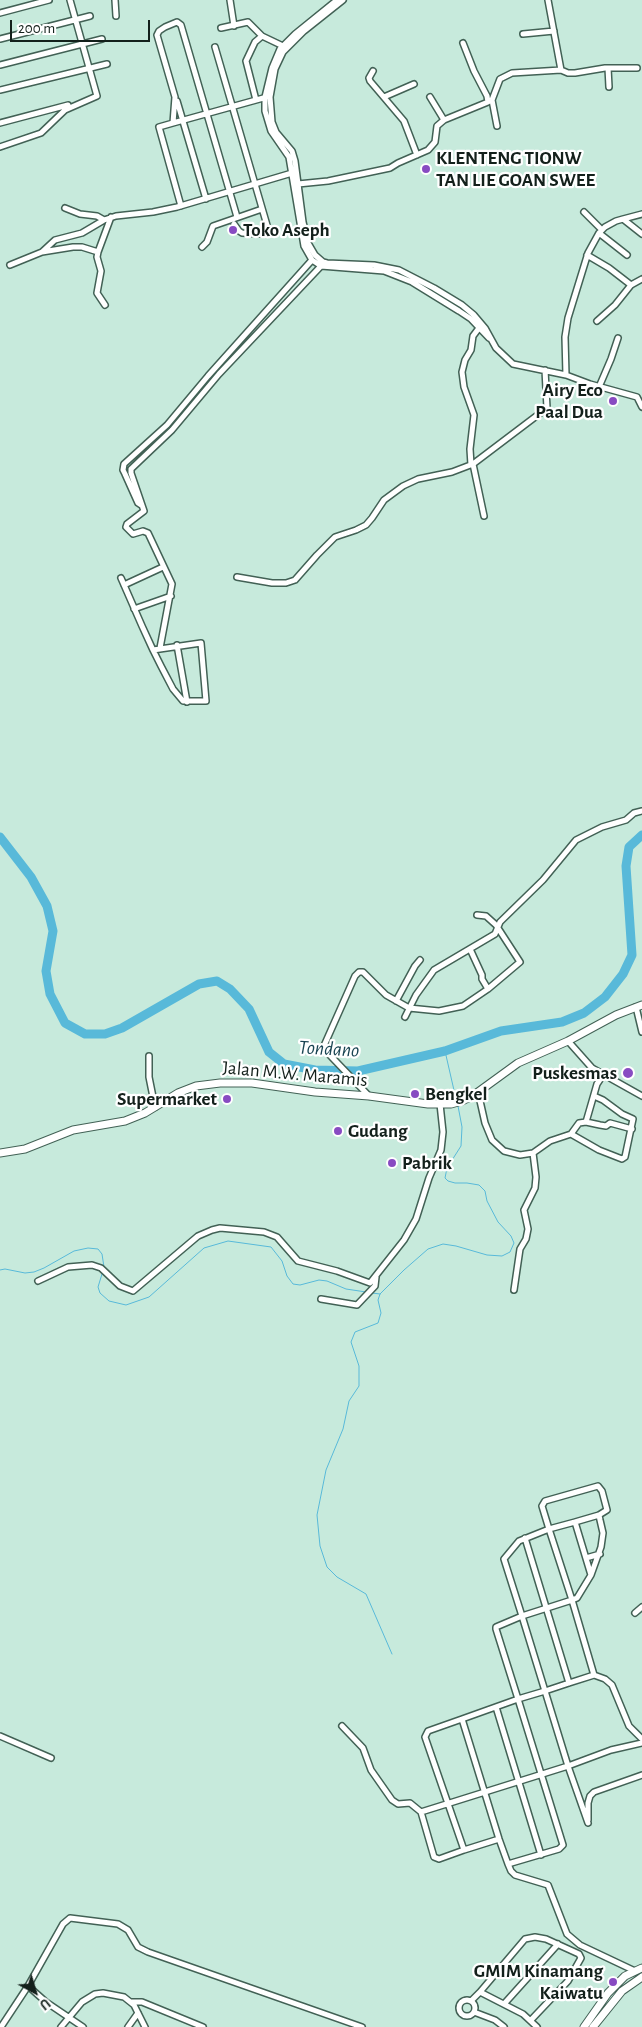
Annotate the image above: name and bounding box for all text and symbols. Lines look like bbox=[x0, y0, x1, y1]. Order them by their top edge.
scale bar bbox=[12, 10, 152, 42]
text: 200 m bbox=[18, 21, 55, 36]
place label: KLENTENG TIONW TAN LIE GOAN SWEE bbox=[436, 147, 595, 191]
marker: KLENTENG TIONW TAN LIE GOAN SWEE bbox=[420, 163, 432, 175]
place label: Toko Aseph bbox=[243, 219, 330, 241]
marker: Toko Aseph bbox=[227, 224, 239, 236]
place label: Airy Eco Paal Dua bbox=[535, 379, 603, 423]
marker: Airy Eco Paal Dua bbox=[607, 395, 619, 407]
water label: Tondano bbox=[298, 1035, 360, 1063]
street label: Jalan M.W. Maramis bbox=[221, 1056, 369, 1092]
place label: Puskesmas bbox=[532, 1062, 617, 1084]
marker: Puskesmas bbox=[621, 1066, 635, 1080]
place label: Bengkel bbox=[425, 1083, 487, 1105]
place label: Supermarket bbox=[117, 1088, 217, 1110]
marker: Bengkel bbox=[409, 1088, 421, 1100]
marker: Supermarket bbox=[221, 1093, 233, 1105]
place label: Gudang bbox=[348, 1120, 408, 1142]
marker: Gudang bbox=[332, 1125, 344, 1137]
place label: Pabrik bbox=[402, 1152, 452, 1174]
marker: Pabrik bbox=[386, 1157, 398, 1169]
place label: GMIM Kinamang Kaiwatu bbox=[474, 1960, 603, 2004]
north arrow bbox=[10, 1967, 60, 2017]
marker: GMIM Kinamang Kaiwatu bbox=[607, 1976, 619, 1988]
text: U bbox=[37, 1995, 52, 2012]

